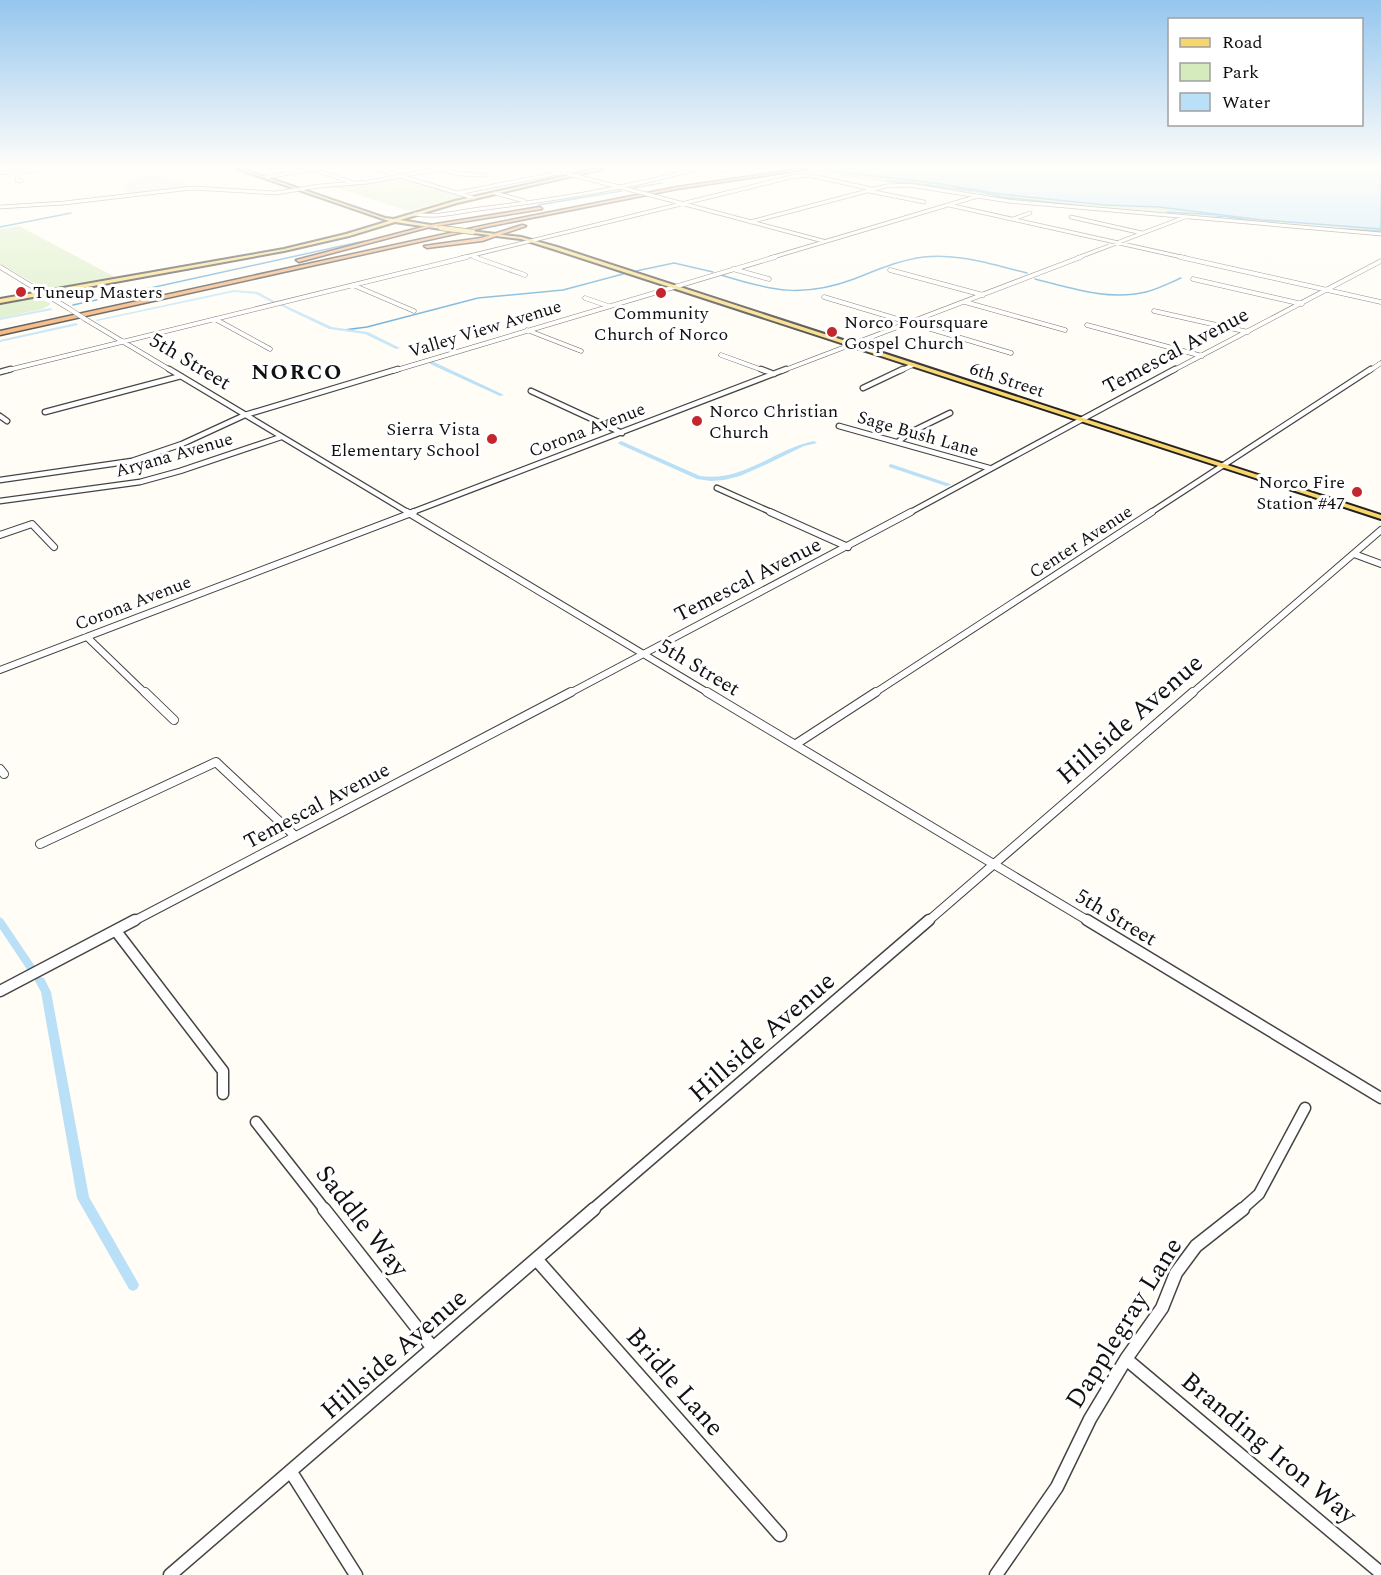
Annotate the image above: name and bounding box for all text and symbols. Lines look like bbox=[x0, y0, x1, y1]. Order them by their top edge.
legend bbox=[1168, 18, 1363, 126]
text: Road bbox=[1222, 29, 1263, 56]
text: Park bbox=[1222, 59, 1259, 86]
text: Water bbox=[1222, 89, 1270, 116]
place label: Tuneup Masters bbox=[33, 279, 163, 306]
marker: Tuneup Masters bbox=[14, 285, 28, 299]
marker: Community Church of Norco bbox=[654, 286, 668, 300]
street label: Valley View Avenue bbox=[405, 293, 565, 365]
street label: Temescal Avenue bbox=[1097, 299, 1255, 403]
place label: Community Church of Norco bbox=[594, 300, 728, 348]
place label: Norco Foursquare Gospel Church bbox=[844, 309, 988, 357]
street label: 5th Street bbox=[143, 325, 237, 399]
marker: Norco Foursquare Gospel Church bbox=[825, 325, 839, 339]
street label: 6th Street bbox=[966, 355, 1048, 405]
district label: NORCO bbox=[251, 356, 343, 389]
street label: Corona Avenue bbox=[525, 395, 649, 465]
place label: Norco Christian Church bbox=[709, 398, 838, 446]
street label: Sage Bush Lane bbox=[854, 404, 982, 464]
marker: Norco Christian Church bbox=[690, 414, 704, 428]
place label: Sierra Vista Elementary School bbox=[330, 416, 480, 464]
street label: Aryana Avenue bbox=[112, 425, 236, 485]
marker: Sierra Vista Elementary School bbox=[485, 432, 499, 446]
place label: Norco Fire Station #47 bbox=[1256, 469, 1345, 517]
marker: Norco Fire Station #47 bbox=[1350, 485, 1364, 499]
street label: Center Avenue bbox=[1024, 498, 1138, 586]
street label: Temescal Avenue bbox=[669, 529, 827, 631]
street label: Corona Avenue bbox=[71, 568, 195, 638]
street label: 5th Street bbox=[652, 631, 746, 705]
street label: Hillside Avenue bbox=[1048, 644, 1212, 794]
street label: Temescal Avenue bbox=[238, 754, 396, 858]
street label: 5th Street bbox=[1069, 881, 1163, 955]
street label: Hillside Avenue bbox=[680, 962, 844, 1112]
street label: Saddle Way bbox=[305, 1156, 420, 1287]
street label: Dapplegray Lane bbox=[1055, 1229, 1193, 1417]
street label: Hillside Avenue bbox=[312, 1279, 476, 1429]
street label: Bridle Lane bbox=[616, 1318, 734, 1446]
street label: Branding Iron Way bbox=[1172, 1362, 1367, 1535]

